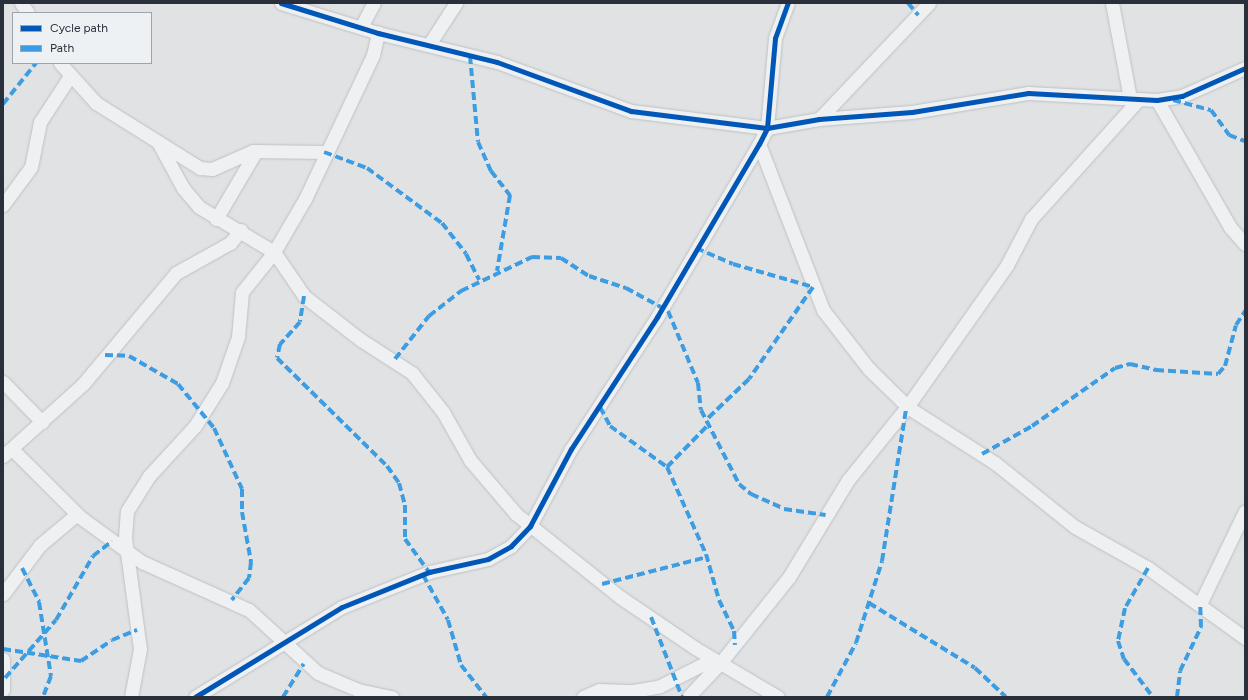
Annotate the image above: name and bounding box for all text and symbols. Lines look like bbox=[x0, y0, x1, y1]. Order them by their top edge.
legend bbox=[12, 12, 152, 64]
text: Cycle path bbox=[50, 21, 108, 35]
text: Path bbox=[50, 41, 74, 55]

